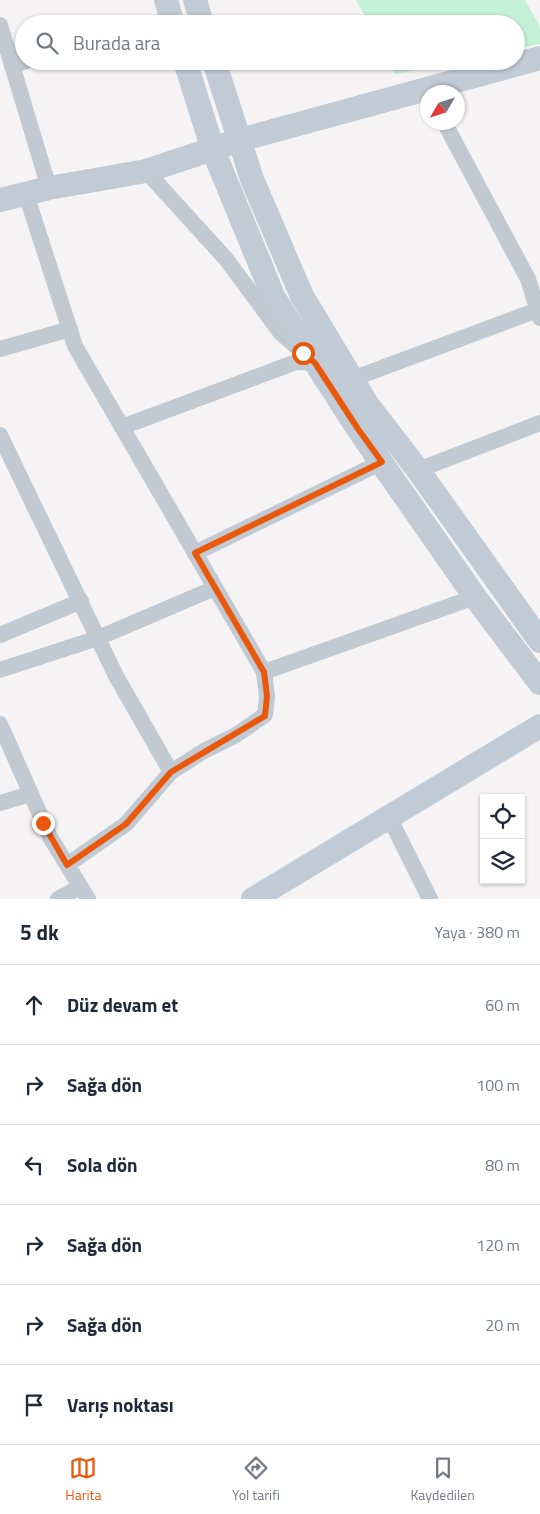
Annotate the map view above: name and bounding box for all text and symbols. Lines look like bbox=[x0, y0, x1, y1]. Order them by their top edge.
search box bbox=[15, 15, 525, 70]
text: Burada ara bbox=[73, 28, 160, 57]
icon: search bbox=[33, 29, 61, 57]
north arrow bbox=[420, 85, 465, 130]
route start bbox=[292, 342, 315, 365]
map controls bbox=[480, 794, 525, 884]
button: locate bbox=[480, 794, 525, 839]
route end bbox=[32, 812, 55, 835]
button: layers bbox=[480, 839, 525, 884]
text: 5 dk bbox=[20, 916, 59, 948]
text: Yaya · 380 m bbox=[435, 920, 520, 944]
text: Düz devam et bbox=[67, 990, 178, 1019]
icon: ahead bbox=[20, 991, 48, 1019]
text: 60 m bbox=[485, 993, 520, 1017]
text: Sağa dön bbox=[67, 1070, 142, 1099]
icon: right bbox=[20, 1071, 48, 1099]
text: 100 m bbox=[476, 1073, 520, 1097]
text: Sola dön bbox=[67, 1150, 138, 1179]
icon: left bbox=[20, 1151, 48, 1179]
text: 80 m bbox=[485, 1153, 520, 1177]
text: Sağa dön bbox=[67, 1230, 142, 1259]
icon: right bbox=[20, 1231, 48, 1259]
text: 120 m bbox=[476, 1233, 520, 1257]
text: Sağa dön bbox=[67, 1310, 142, 1339]
icon: right bbox=[20, 1311, 48, 1339]
text: 20 m bbox=[485, 1313, 520, 1337]
text: Varış noktası bbox=[67, 1390, 174, 1419]
icon: arrive bbox=[20, 1391, 48, 1419]
tab: Harita bbox=[65, 1454, 102, 1505]
tab: Yol tarifi bbox=[232, 1454, 280, 1505]
tab: Kaydedilen bbox=[410, 1454, 475, 1505]

